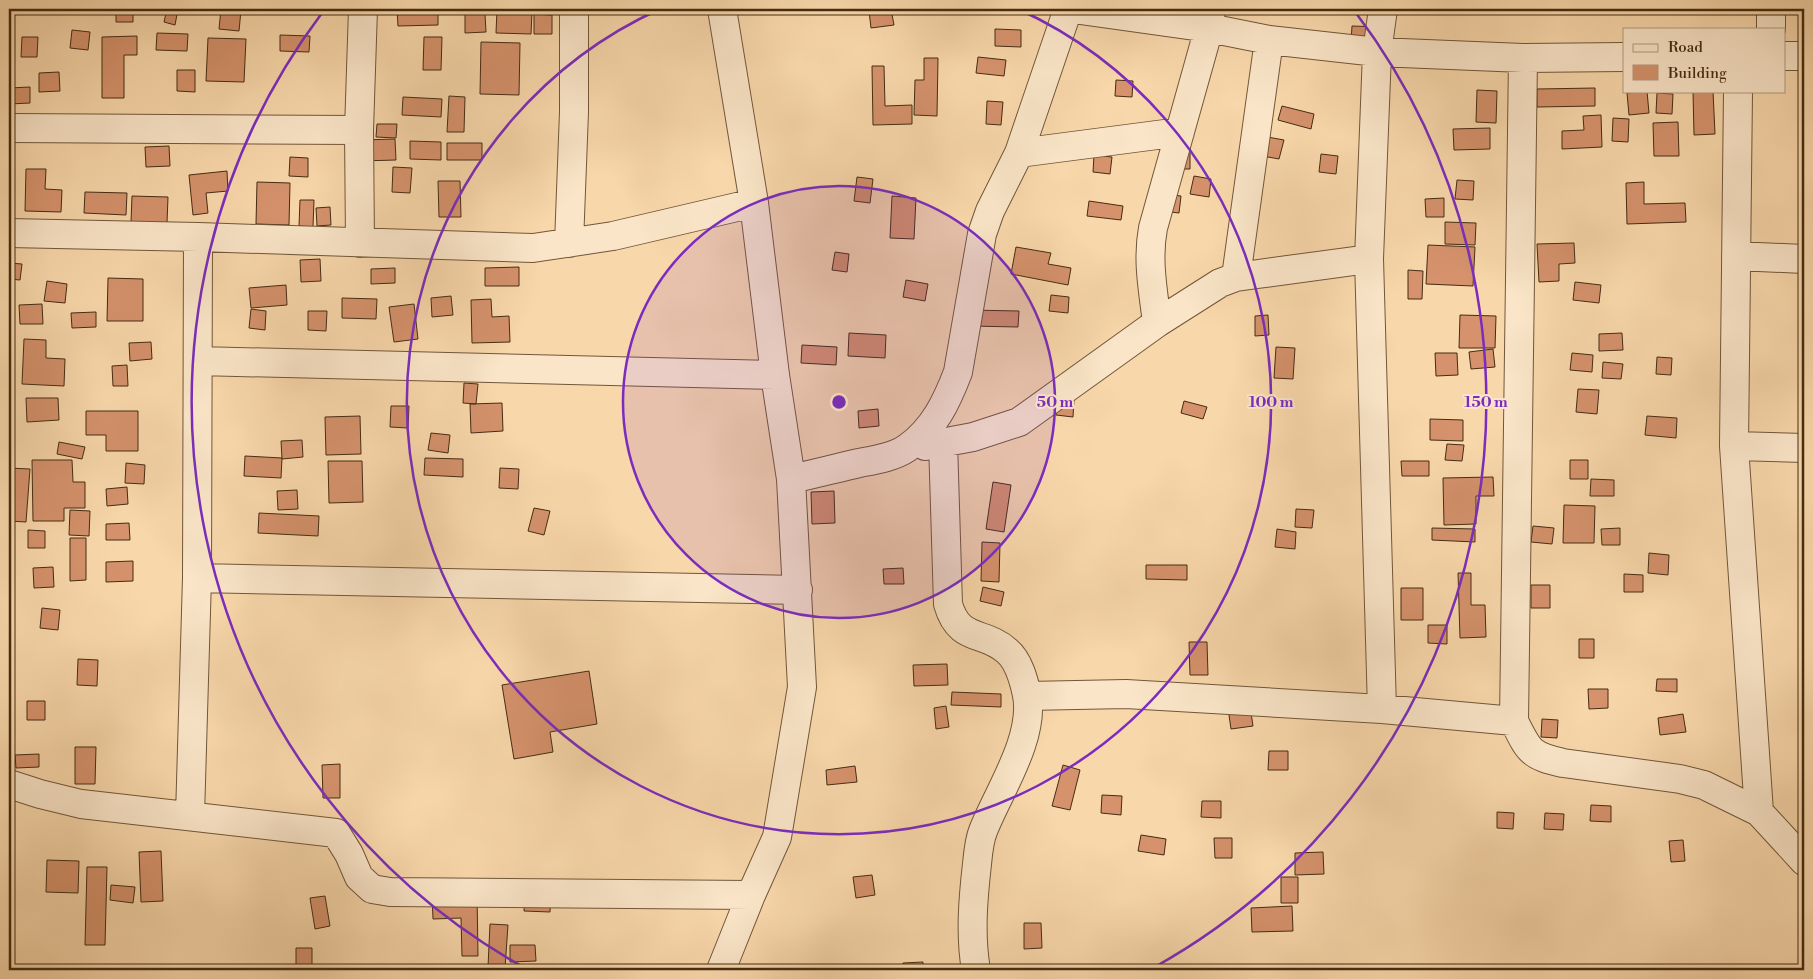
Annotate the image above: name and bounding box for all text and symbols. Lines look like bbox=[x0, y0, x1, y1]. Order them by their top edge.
legend bbox=[1623, 28, 1786, 92]
text: Road bbox=[1668, 38, 1703, 57]
text: Building bbox=[1667, 64, 1727, 83]
centre of rings bbox=[830, 393, 848, 411]
text: 50 m bbox=[1037, 393, 1073, 412]
text: 100 m bbox=[1249, 393, 1294, 412]
text: 150 m bbox=[1464, 393, 1508, 412]

